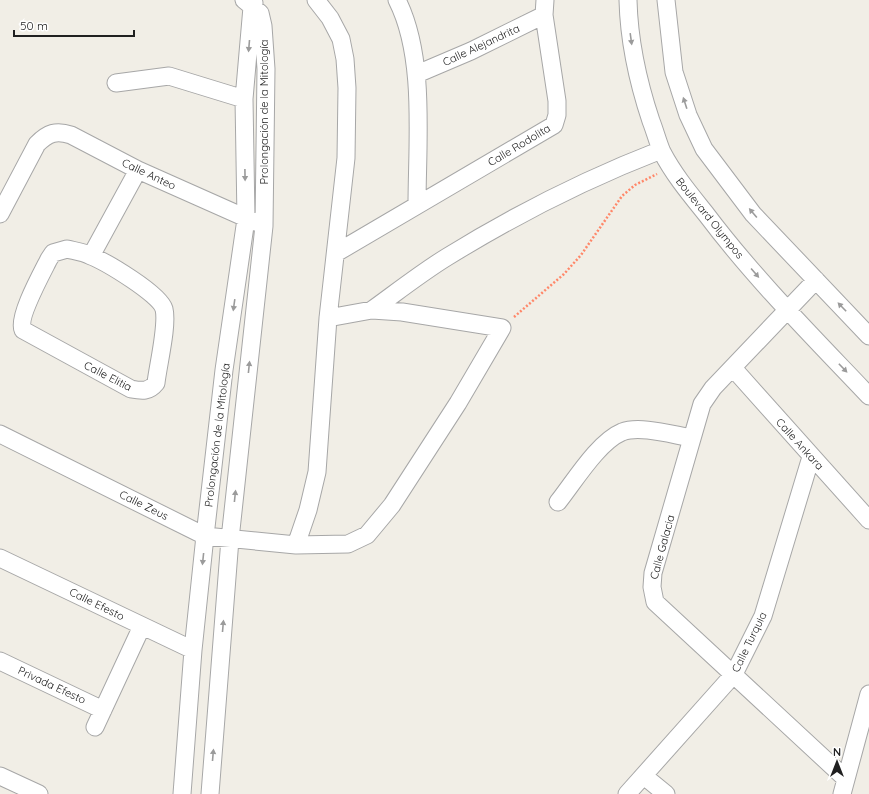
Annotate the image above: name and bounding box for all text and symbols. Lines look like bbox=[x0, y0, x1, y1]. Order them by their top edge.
scale bar bbox=[14, 12, 134, 38]
text: 50 m bbox=[20, 18, 48, 33]
street label: Calle Alejandrita bbox=[440, 21, 522, 69]
one-way arrow bbox=[628, 33, 634, 45]
one-way arrow bbox=[245, 40, 252, 52]
street label: Prolongación de la Mitología bbox=[257, 40, 271, 184]
one-way arrow bbox=[682, 97, 688, 109]
street label: Calle Rodolita bbox=[485, 121, 553, 169]
street label: Calle Anteo bbox=[120, 155, 179, 193]
one-way arrow bbox=[242, 169, 248, 182]
street label: Boulevard Olympos bbox=[673, 175, 747, 261]
one-way arrow bbox=[749, 207, 758, 218]
one-way arrow bbox=[750, 267, 759, 278]
one-way arrow bbox=[231, 298, 237, 311]
one-way arrow bbox=[837, 302, 847, 312]
street label: Calle Elitia bbox=[82, 358, 134, 394]
one-way arrow bbox=[245, 361, 252, 373]
street label: Prolongación de la Mitología bbox=[201, 362, 233, 508]
one-way arrow bbox=[838, 363, 847, 373]
street label: Calle Ankara bbox=[773, 415, 827, 473]
street label: Calle Zeus bbox=[117, 487, 171, 523]
one-way arrow bbox=[231, 490, 238, 502]
street label: Calle Galacia bbox=[647, 513, 677, 581]
one-way arrow bbox=[200, 553, 206, 565]
street label: Calle Efesto bbox=[67, 585, 127, 623]
street label: Calle Turquia bbox=[728, 609, 770, 675]
one-way arrow bbox=[220, 620, 226, 632]
street label: Privada Efesto bbox=[16, 663, 89, 707]
north arrow bbox=[817, 742, 857, 782]
text: N bbox=[833, 745, 841, 759]
one-way arrow bbox=[209, 749, 216, 761]

